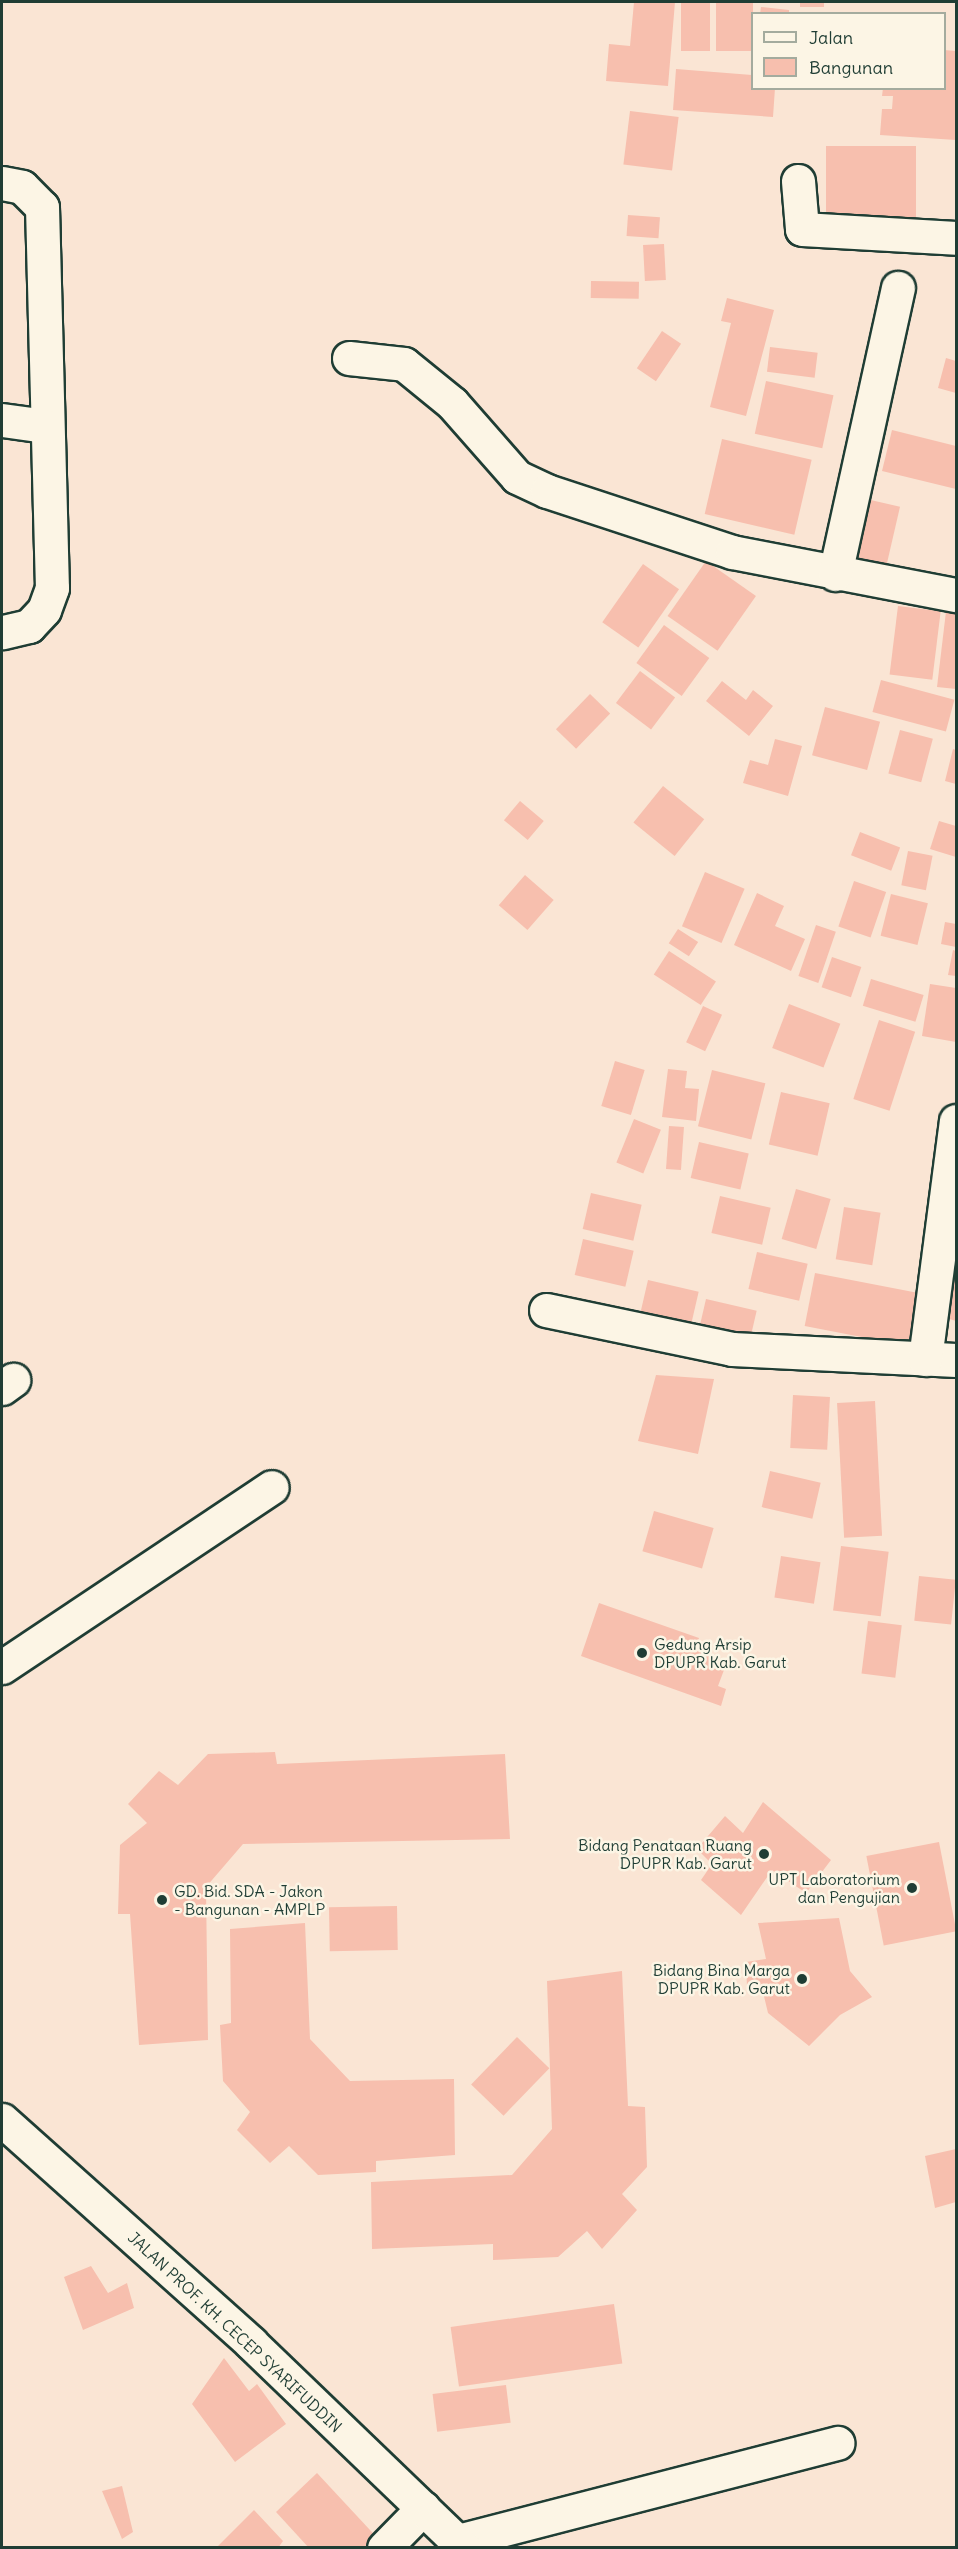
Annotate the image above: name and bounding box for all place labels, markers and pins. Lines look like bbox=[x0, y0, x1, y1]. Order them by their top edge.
place label: Gedung Arsip DPUPR Kab. Garut bbox=[654, 1634, 786, 1672]
marker: Gedung Arsip DPUPR Kab. Garut bbox=[635, 1646, 649, 1660]
place label: Bidang Penataan Ruang DPUPR Kab. Garut bbox=[578, 1835, 752, 1873]
marker: Bidang Penataan Ruang DPUPR Kab. Garut bbox=[757, 1847, 771, 1861]
place label: UPT Laboratorium dan Pengujian bbox=[768, 1869, 900, 1907]
place label: GD. Bid. SDA - Jakon - Bangunan - AMPLP bbox=[174, 1881, 325, 1919]
marker: UPT Laboratorium dan Pengujian bbox=[905, 1881, 919, 1895]
marker: GD. Bid. SDA - Jakon - Bangunan - AMPLP bbox=[155, 1893, 169, 1907]
place label: Bidang Bina Marga DPUPR Kab. Garut bbox=[653, 1960, 790, 1998]
marker: Bidang Bina Marga DPUPR Kab. Garut bbox=[795, 1972, 809, 1986]

